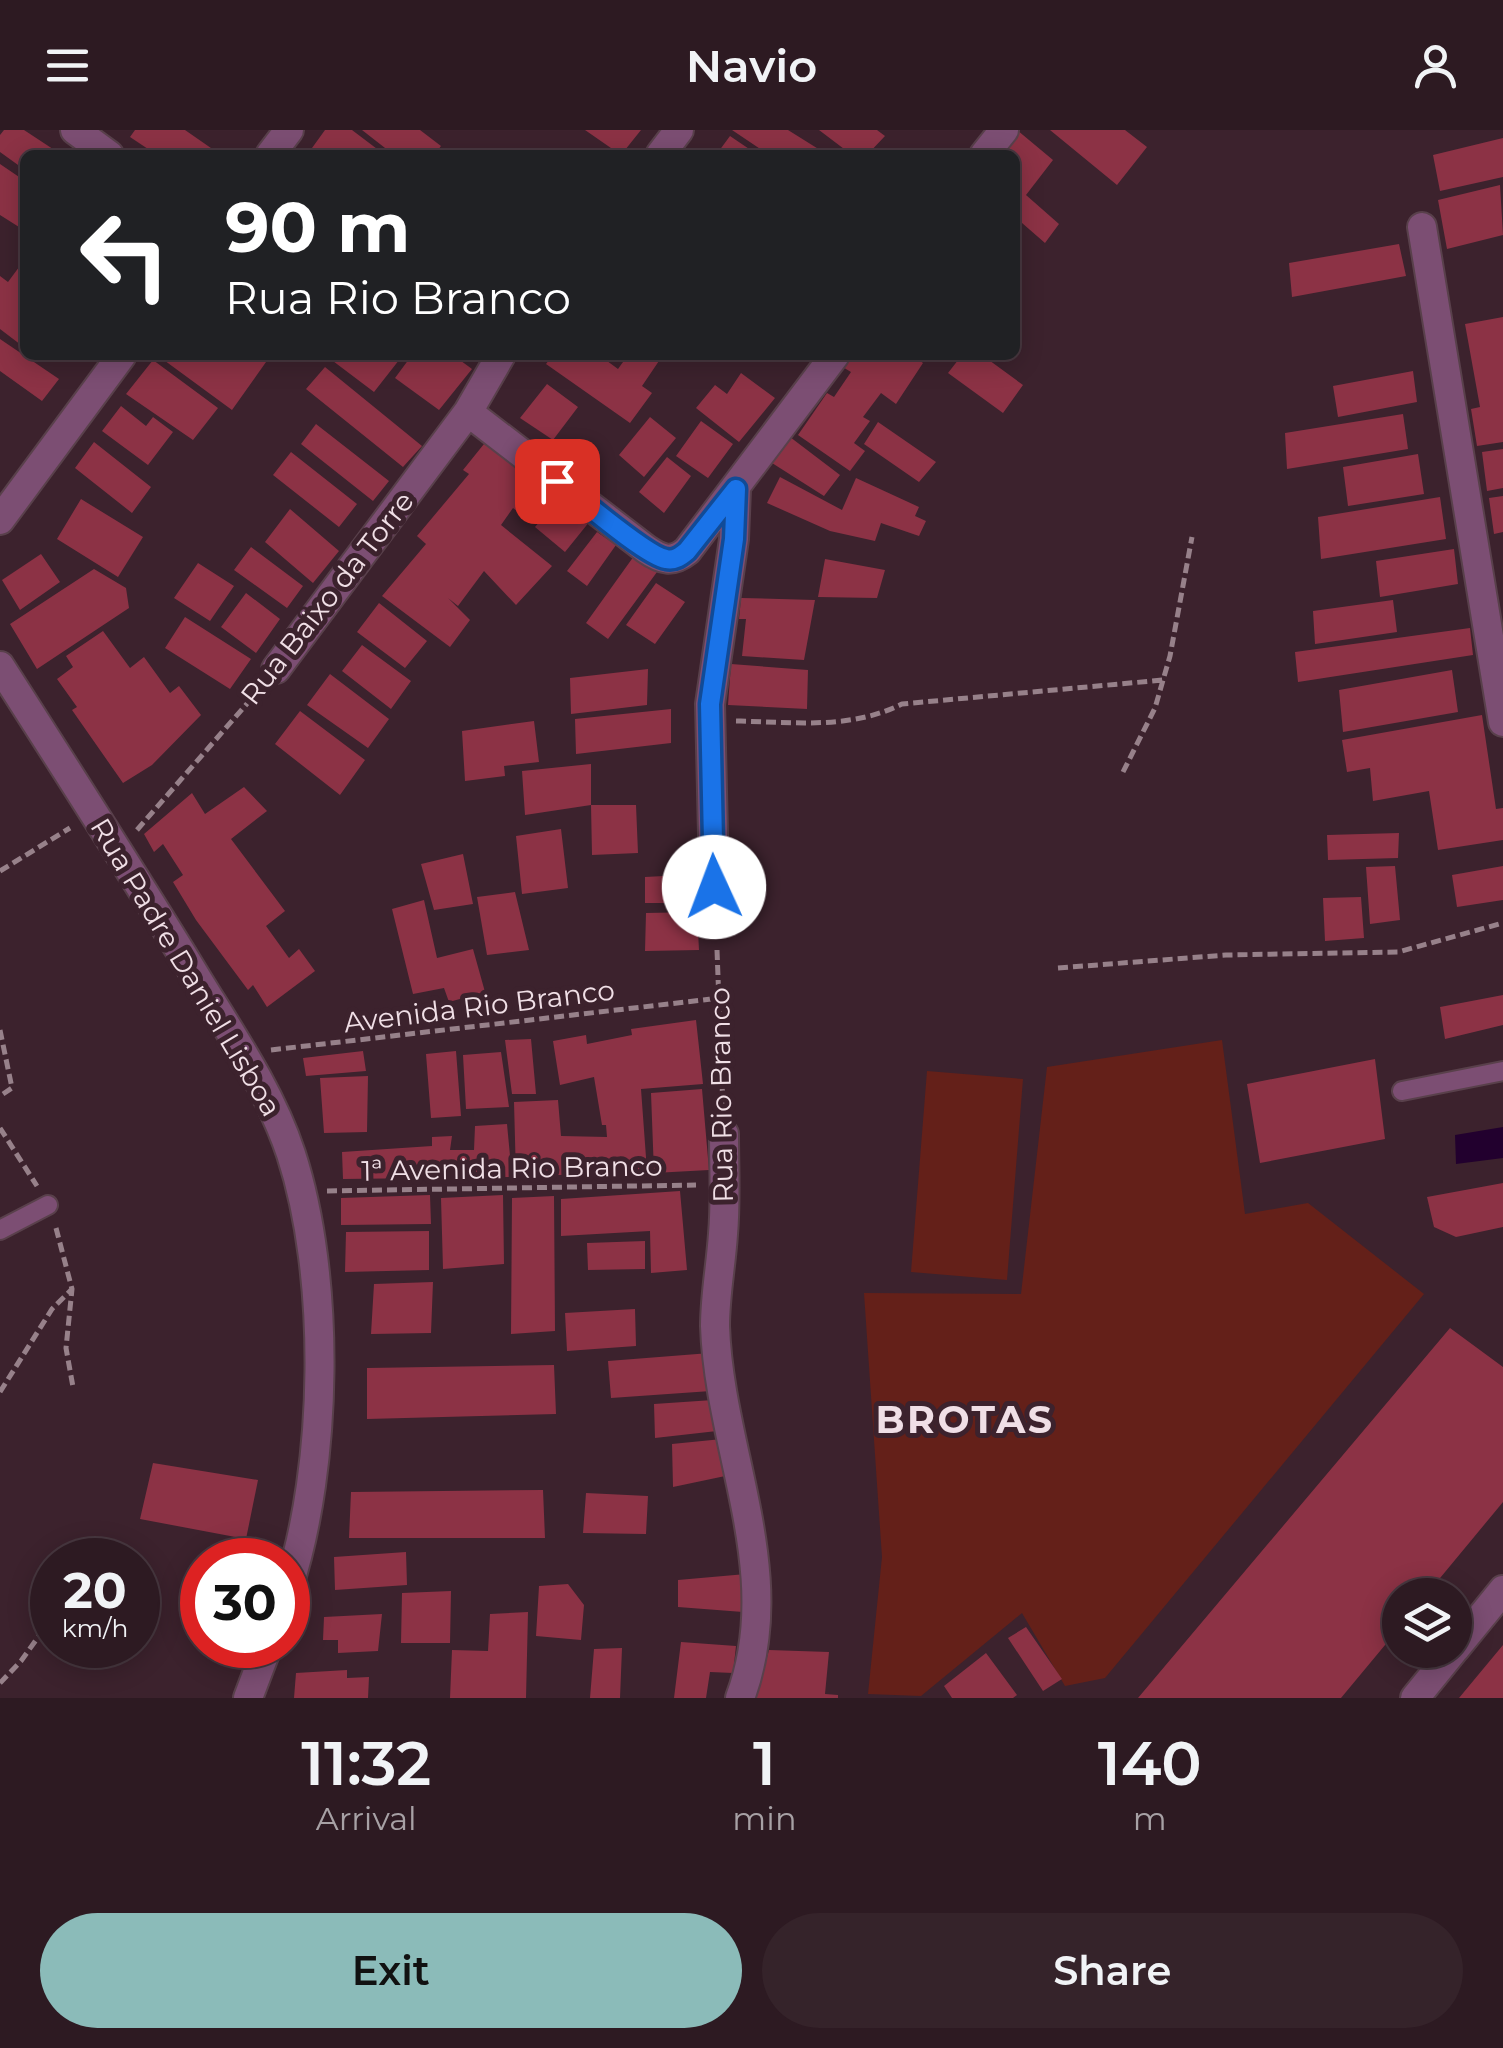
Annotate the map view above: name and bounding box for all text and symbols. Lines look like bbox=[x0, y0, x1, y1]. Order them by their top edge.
icon: menu bbox=[40, 38, 95, 93]
text: Navio bbox=[686, 38, 817, 93]
icon: person bbox=[1408, 38, 1463, 93]
text: 90 m bbox=[225, 184, 410, 270]
icon: left bbox=[60, 190, 190, 320]
text: Rua Rio Branco bbox=[225, 270, 571, 325]
pin bbox=[515, 439, 600, 524]
icon: arrive bbox=[530, 454, 585, 509]
street label: Rua Baixo da Torre bbox=[233, 485, 421, 711]
street label: Rua Padre Daniel Lisboa bbox=[83, 812, 289, 1122]
position arrow bbox=[662, 835, 766, 939]
street label: Avenida Rio Branco bbox=[342, 973, 616, 1039]
street label: Rua Rio Branco bbox=[702, 987, 740, 1203]
street label: 1ª Avenida Rio Branco bbox=[361, 1148, 663, 1188]
district label: BROTAS bbox=[875, 1396, 1055, 1443]
speed limit sign: 30 bbox=[180, 1538, 310, 1668]
text: 20 bbox=[63, 1560, 127, 1621]
map controls bbox=[1382, 1578, 1472, 1668]
button: layers bbox=[1382, 1578, 1472, 1668]
text: km/h bbox=[62, 1613, 128, 1643]
text: 11:32 bbox=[301, 1727, 431, 1800]
text: 1 bbox=[753, 1727, 776, 1800]
text: 140 bbox=[1098, 1727, 1202, 1800]
text: Arrival bbox=[316, 1799, 417, 1838]
text: min bbox=[732, 1799, 797, 1838]
text: m bbox=[1133, 1799, 1167, 1838]
button: Exit bbox=[40, 1913, 742, 2028]
button: Share bbox=[762, 1913, 1463, 2028]

